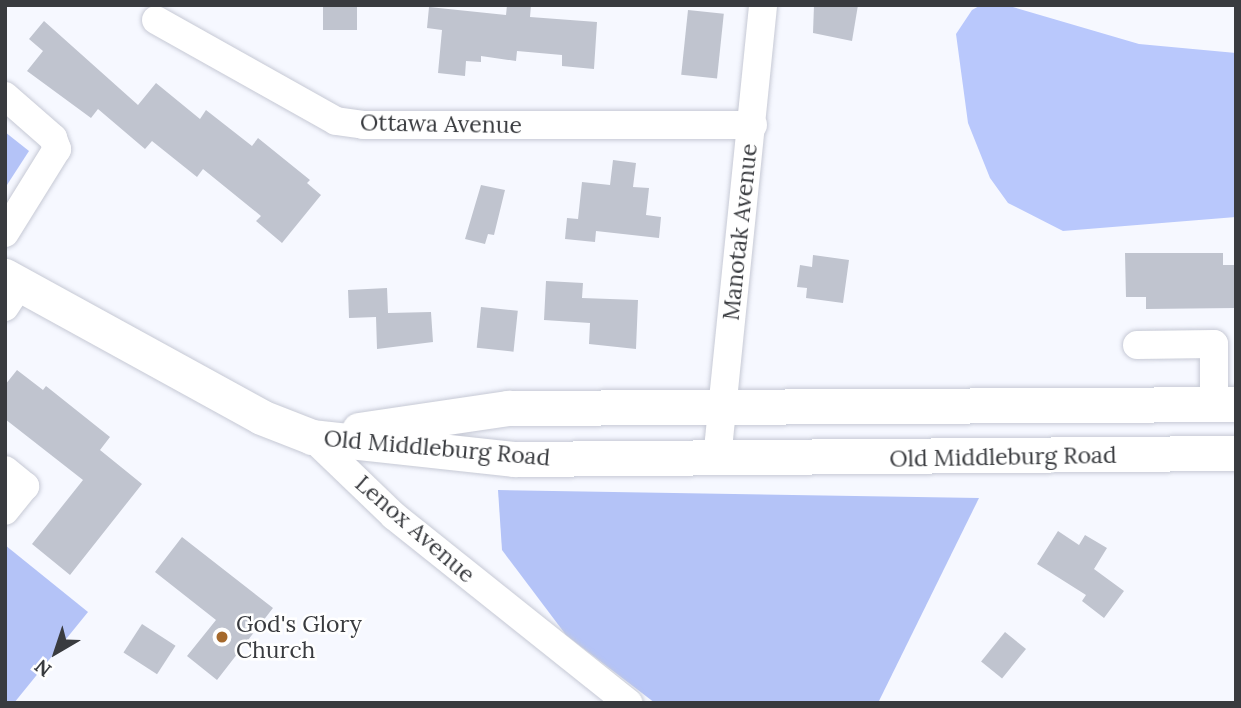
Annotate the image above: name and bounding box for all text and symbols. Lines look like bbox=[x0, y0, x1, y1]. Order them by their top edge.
street label: Ottawa Avenue bbox=[360, 109, 522, 139]
street label: Manotak Avenue bbox=[717, 142, 763, 322]
street label: Old Middleburg Road bbox=[323, 424, 551, 472]
street label: Old Middleburg Road bbox=[889, 441, 1117, 473]
street label: Lenox Avenue bbox=[350, 470, 480, 588]
place label: God's Glory Church bbox=[236, 610, 362, 664]
north arrow bbox=[21, 617, 91, 687]
marker: God's Glory Church bbox=[214, 629, 230, 645]
text: N bbox=[30, 654, 56, 682]

